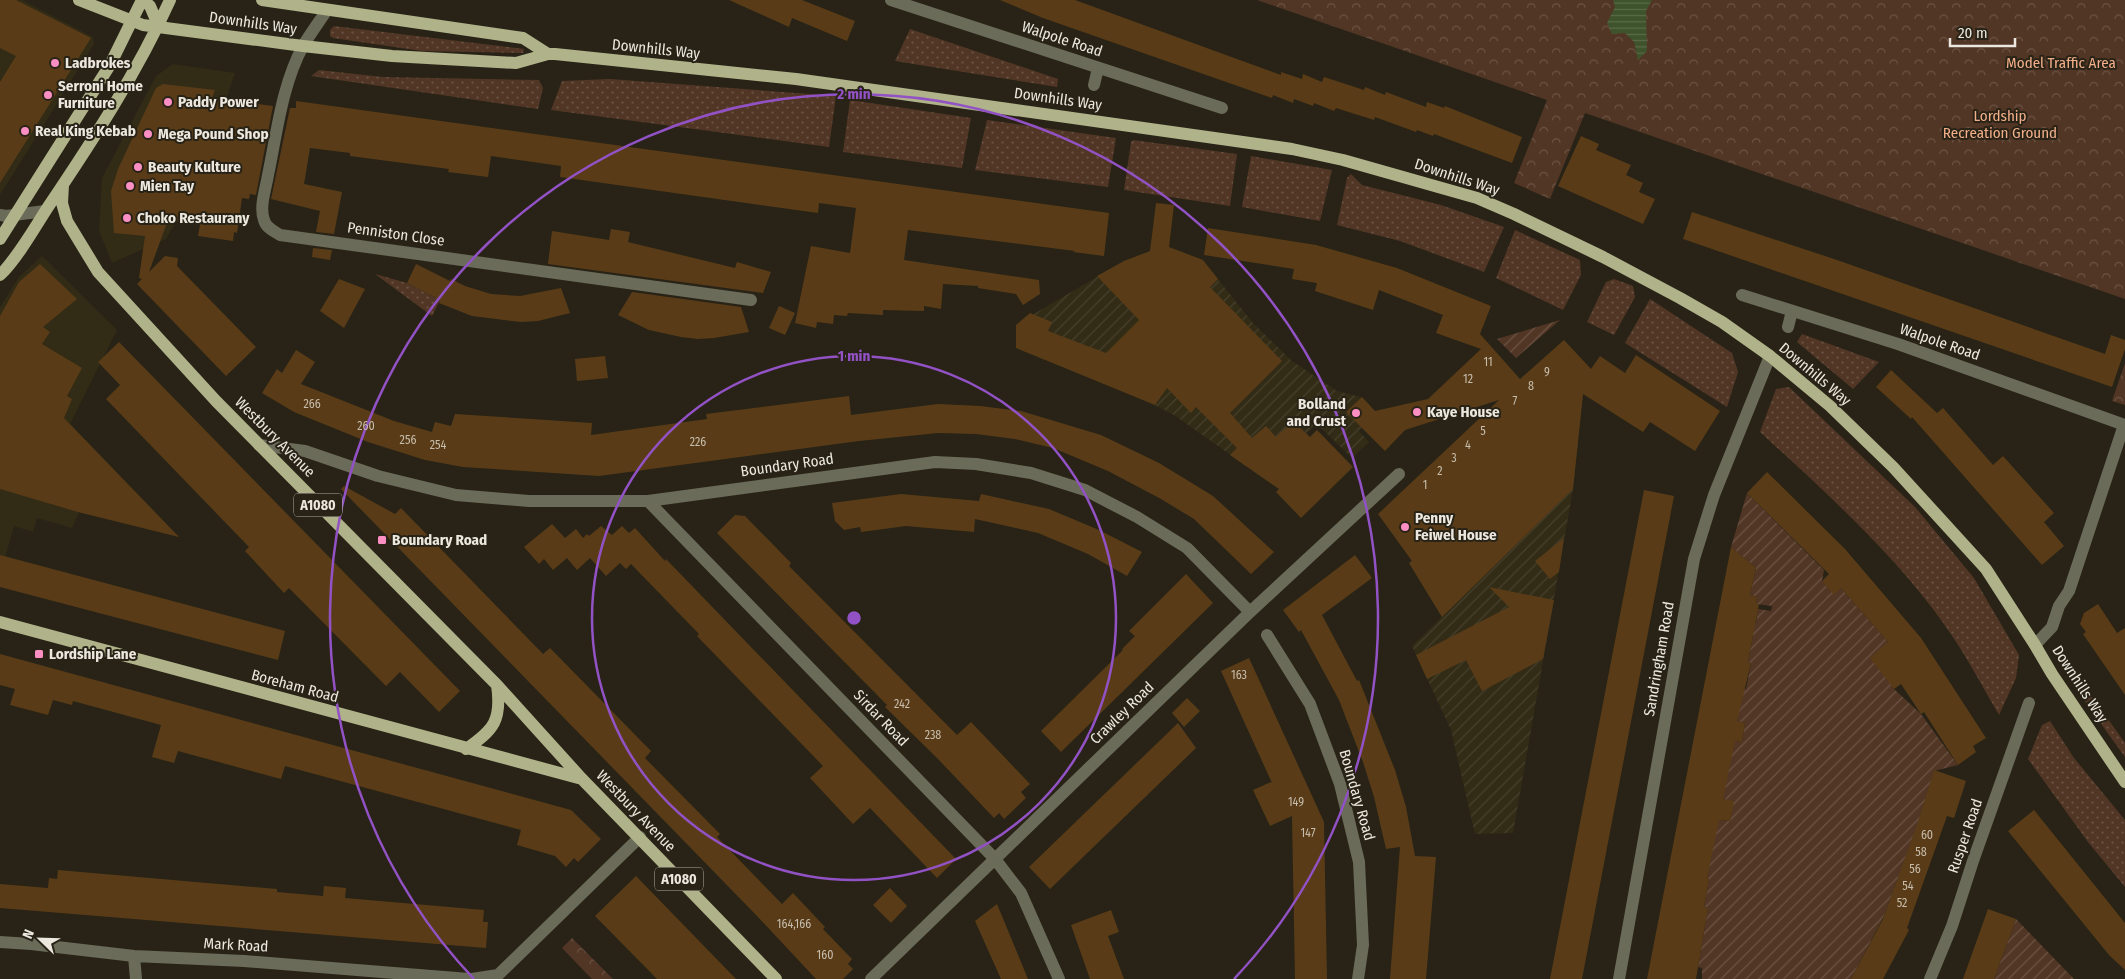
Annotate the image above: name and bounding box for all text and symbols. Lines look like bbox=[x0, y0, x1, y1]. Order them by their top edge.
street label: Downhills Way bbox=[208, 8, 298, 38]
scale bar bbox=[1950, 15, 2015, 47]
street label: Walpole Road bbox=[1019, 18, 1105, 60]
text: 20 m bbox=[1958, 24, 1988, 42]
street label: Downhills Way bbox=[611, 35, 701, 63]
place label: Ladbrokes bbox=[65, 54, 131, 72]
park label: Model Traffic Area bbox=[2006, 54, 2116, 72]
marker: Ladbrokes bbox=[49, 57, 61, 69]
place label: Serroni Home Furniture bbox=[58, 77, 143, 112]
street label: Downhills Way bbox=[1013, 84, 1103, 114]
text: 2 min bbox=[836, 85, 871, 103]
marker: Serroni Home Furniture bbox=[42, 89, 54, 101]
place label: Paddy Power bbox=[178, 93, 259, 111]
marker: Paddy Power bbox=[162, 96, 174, 108]
park label: Lordship Recreation Ground bbox=[1943, 107, 2057, 142]
place label: Real King Kebab bbox=[35, 122, 136, 140]
marker: Real King Kebab bbox=[19, 125, 31, 137]
place label: Mega Pound Shop bbox=[158, 125, 269, 143]
marker: Mega Pound Shop bbox=[142, 128, 154, 140]
street label: Downhills Way bbox=[1412, 155, 1502, 199]
place label: Beauty Kulture bbox=[148, 158, 241, 176]
marker: Beauty Kulture bbox=[132, 161, 144, 173]
place label: Mien Tay bbox=[140, 177, 195, 195]
marker: Mien Tay bbox=[124, 180, 136, 192]
place label: Choko Restaurany bbox=[137, 209, 250, 227]
marker: Choko Restaurany bbox=[121, 212, 133, 224]
street label: Penniston Close bbox=[346, 218, 446, 250]
street label: Walpole Road bbox=[1897, 320, 1983, 364]
street label: Downhills Way bbox=[1775, 339, 1855, 410]
text: 1 min bbox=[838, 347, 870, 365]
house number: 11 bbox=[1483, 355, 1493, 369]
house number: 9 bbox=[1544, 365, 1550, 379]
house number: 12 bbox=[1463, 372, 1473, 386]
house number: 8 bbox=[1528, 379, 1534, 393]
street label: Westbury Avenue bbox=[231, 393, 319, 481]
house number: 7 bbox=[1513, 394, 1518, 408]
place label: Bolland and Crust bbox=[1287, 395, 1347, 430]
house number: 266 bbox=[303, 397, 321, 411]
place label: Kaye House bbox=[1427, 403, 1500, 421]
marker: Kaye House bbox=[1411, 406, 1423, 418]
marker: Bolland and Crust bbox=[1350, 407, 1362, 419]
house number: 260 bbox=[357, 419, 375, 433]
house number: 5 bbox=[1480, 424, 1486, 438]
house number: 256 bbox=[400, 433, 416, 447]
house number: 226 bbox=[690, 435, 706, 449]
house number: 254 bbox=[430, 438, 446, 452]
house number: 4 bbox=[1465, 438, 1471, 452]
street label: Boundary Road bbox=[739, 450, 835, 480]
house number: 3 bbox=[1451, 451, 1457, 465]
house number: 2 bbox=[1437, 464, 1443, 478]
house number: 1 bbox=[1423, 478, 1427, 492]
road number: A1080 bbox=[294, 494, 342, 516]
place label: Penny Feiwel House bbox=[1415, 509, 1497, 544]
marker: Penny Feiwel House bbox=[1399, 521, 1411, 533]
place label: Boundary Road bbox=[392, 531, 487, 549]
marker: Boundary Road bbox=[376, 534, 388, 546]
street label: Sandringham Road bbox=[1640, 600, 1678, 718]
centre of rings bbox=[845, 609, 863, 627]
street label: Downhills Way bbox=[2048, 642, 2112, 726]
place label: Lordship Lane bbox=[49, 645, 137, 663]
marker: Lordship Lane bbox=[33, 648, 45, 660]
street label: Boreham Road bbox=[249, 666, 341, 706]
house number: 163 bbox=[1231, 668, 1247, 682]
street label: Crawley Road bbox=[1086, 678, 1158, 748]
street label: Sirdar Road bbox=[850, 686, 912, 750]
house number: 242 bbox=[894, 697, 910, 711]
house number: 238 bbox=[925, 728, 941, 742]
street label: Boundary Road bbox=[1335, 747, 1379, 843]
street label: Westbury Avenue bbox=[593, 767, 679, 855]
house number: 149 bbox=[1288, 795, 1304, 809]
street label: Rusper Road bbox=[1944, 796, 1986, 876]
house number: 147 bbox=[1300, 826, 1316, 840]
house number: 60 bbox=[1921, 828, 1933, 842]
house number: 58 bbox=[1915, 845, 1927, 859]
house number: 56 bbox=[1909, 862, 1921, 876]
road number: A1080 bbox=[655, 868, 703, 891]
house number: 54 bbox=[1902, 879, 1914, 893]
house number: 52 bbox=[1897, 896, 1907, 910]
north arrow bbox=[15, 914, 65, 964]
house number: 164,166 bbox=[777, 917, 811, 931]
text: N bbox=[19, 927, 38, 941]
street label: Mark Road bbox=[203, 934, 269, 956]
house number: 160 bbox=[817, 948, 833, 962]

